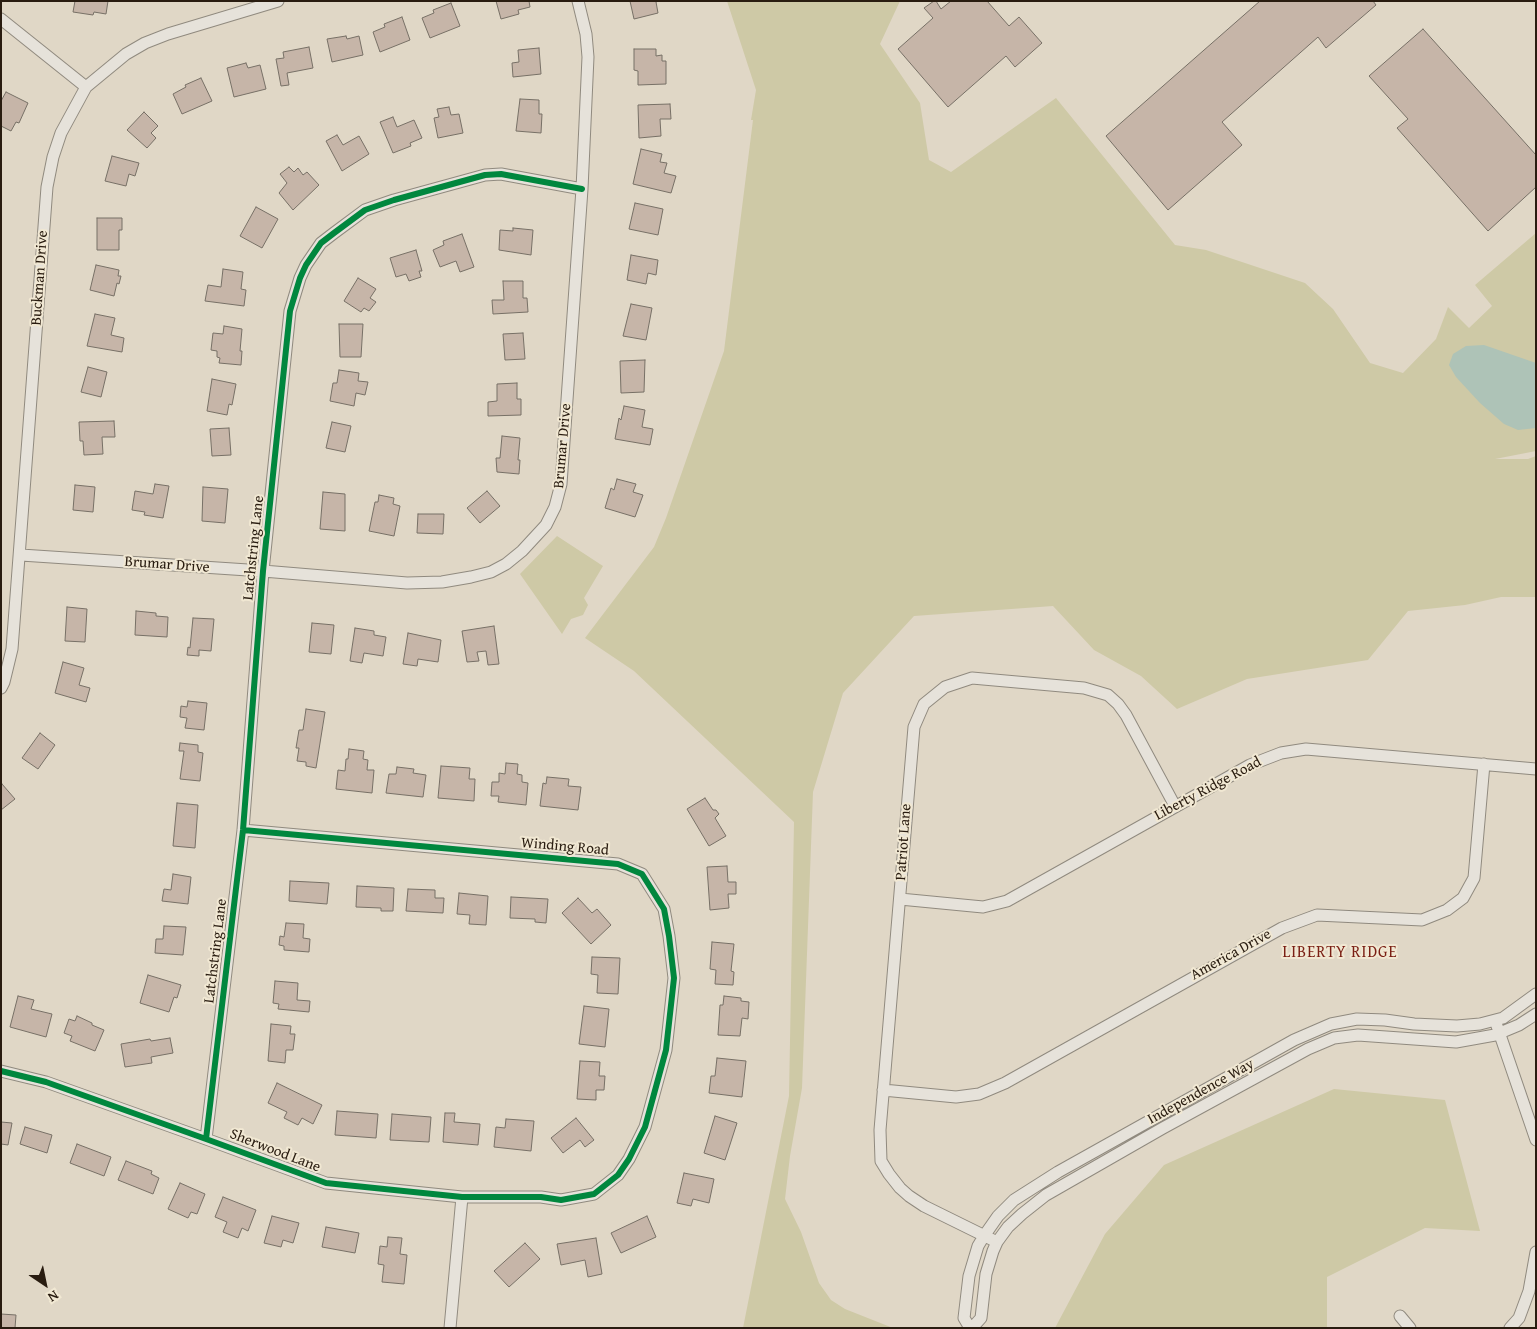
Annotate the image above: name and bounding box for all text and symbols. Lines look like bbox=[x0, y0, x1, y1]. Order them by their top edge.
street label: Buckman Drive bbox=[28, 230, 52, 326]
street label: Brumar Drive bbox=[550, 403, 576, 489]
street label: Latchstring Lane bbox=[240, 495, 268, 601]
street label: Brumar Drive bbox=[124, 553, 210, 577]
street label: Liberty Ridge Road bbox=[1151, 753, 1265, 825]
street label: Patriot Lane bbox=[892, 803, 916, 881]
street label: Winding Road bbox=[520, 834, 610, 860]
street label: Latchstring Lane bbox=[201, 898, 231, 1004]
street label: America Drive bbox=[1188, 925, 1274, 985]
district label: LIBERTY RIDGE bbox=[1281, 943, 1399, 963]
street label: Independence Way bbox=[1145, 1055, 1257, 1129]
street label: Sherwood Lane bbox=[227, 1125, 323, 1177]
north arrow bbox=[20, 1259, 70, 1309]
text: N bbox=[44, 1286, 63, 1307]

